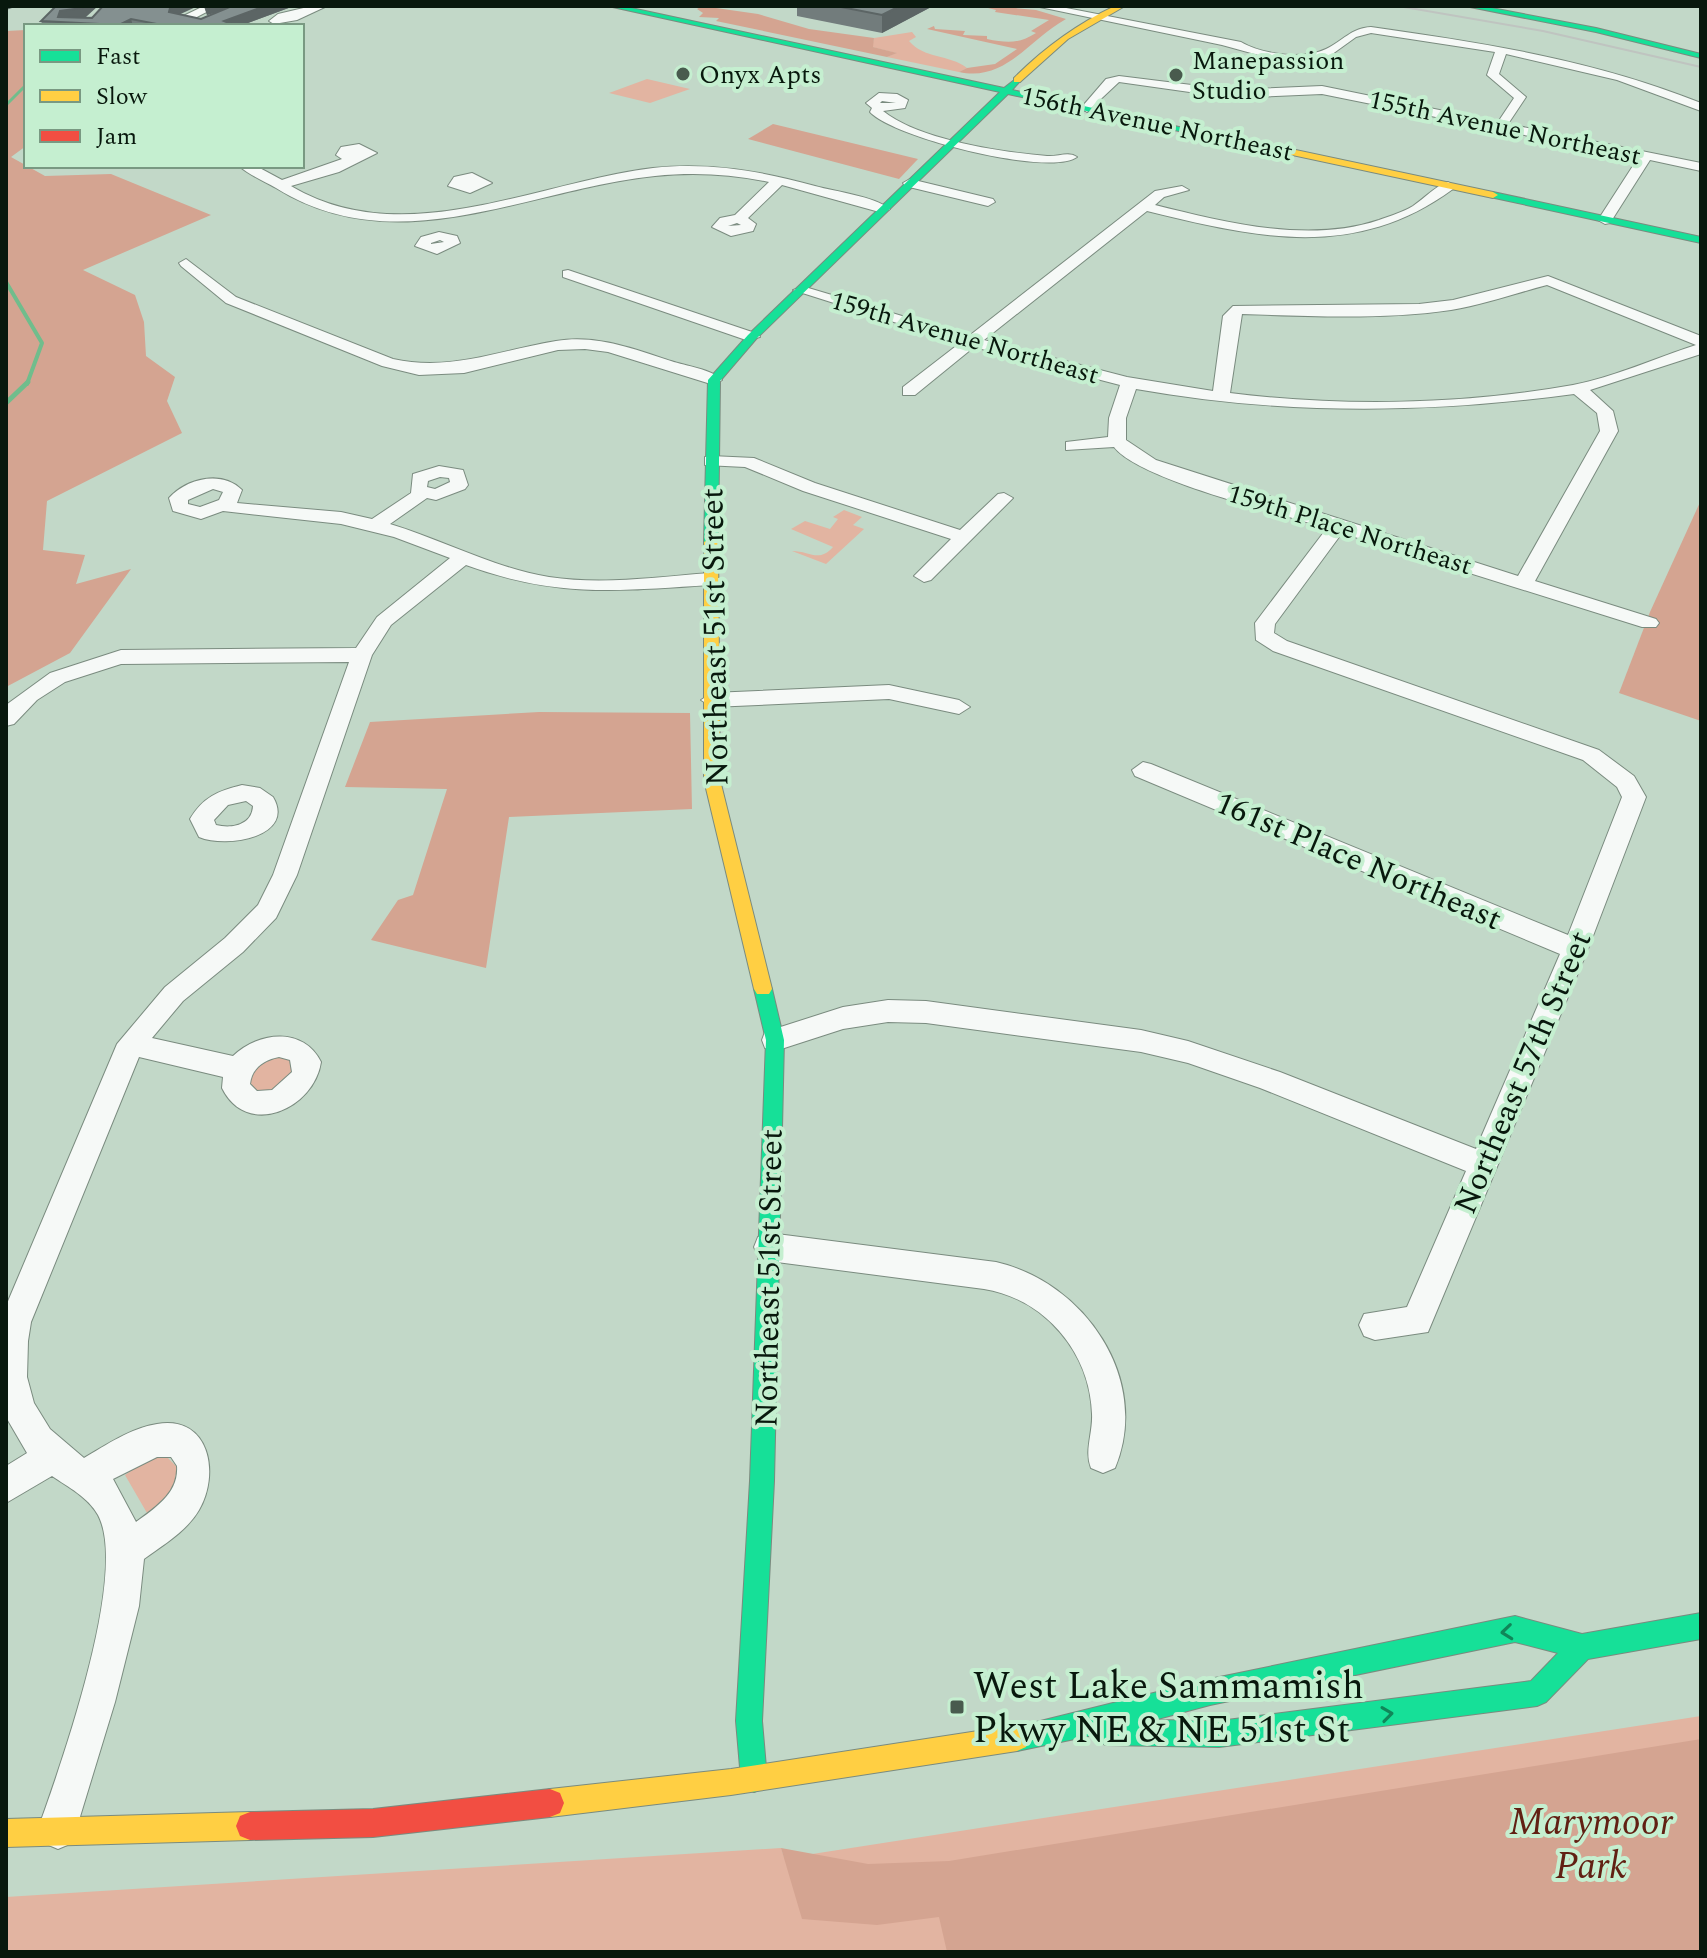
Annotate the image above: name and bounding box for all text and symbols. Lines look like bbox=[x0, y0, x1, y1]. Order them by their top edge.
legend bbox=[24, 24, 304, 168]
text: Fast bbox=[96, 39, 141, 75]
place label: Manepassion Studio bbox=[1192, 41, 1344, 111]
place label: Onyx Apts bbox=[699, 55, 821, 95]
marker: Onyx Apts bbox=[674, 65, 692, 83]
marker: Manepassion Studio bbox=[1167, 66, 1185, 84]
street label: 156th Avenue Northeast bbox=[1017, 76, 1297, 172]
text: Slow bbox=[96, 79, 148, 115]
street label: 155th Avenue Northeast bbox=[1365, 80, 1645, 176]
text: Jam bbox=[96, 119, 137, 155]
street label: 159th Avenue Northeast bbox=[826, 281, 1103, 395]
street label: 159th Place Northeast bbox=[1223, 474, 1477, 586]
street label: Northeast 51st Street bbox=[688, 487, 743, 787]
street label: 161st Place Northeast bbox=[1208, 779, 1509, 944]
street label: Northeast 57th Street bbox=[1442, 923, 1605, 1222]
street label: Northeast 51st Street bbox=[742, 1128, 797, 1428]
one-way arrow bbox=[1500, 1623, 1513, 1640]
place label: West Lake Sammamish Pkwy NE & NE 51st St bbox=[973, 1658, 1364, 1760]
marker: West Lake Sammamish Pkwy NE & NE 51st St bbox=[948, 1698, 966, 1716]
one-way arrow bbox=[1380, 1706, 1394, 1723]
park label: Marymoor Park bbox=[1509, 1794, 1674, 1896]

